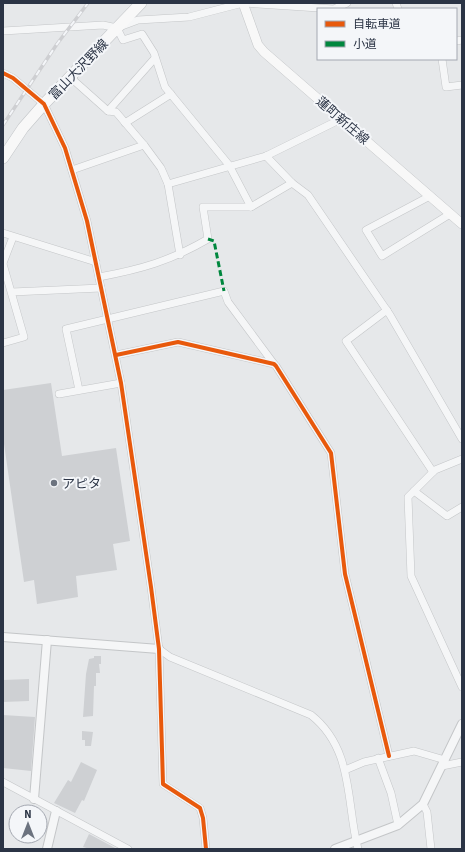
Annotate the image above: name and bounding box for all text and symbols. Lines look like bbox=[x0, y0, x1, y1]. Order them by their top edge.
legend bbox=[317, 8, 457, 60]
text: 自転車道 bbox=[353, 16, 401, 33]
street label: 富山大沢野線 bbox=[45, 35, 112, 104]
text: 小道 bbox=[353, 36, 377, 53]
street label: 蓮町新庄線 bbox=[312, 93, 373, 149]
place label: アピタ bbox=[62, 475, 101, 493]
marker: アピタ bbox=[49, 478, 59, 488]
north arrow bbox=[8, 804, 48, 844]
text: N bbox=[24, 807, 32, 822]

